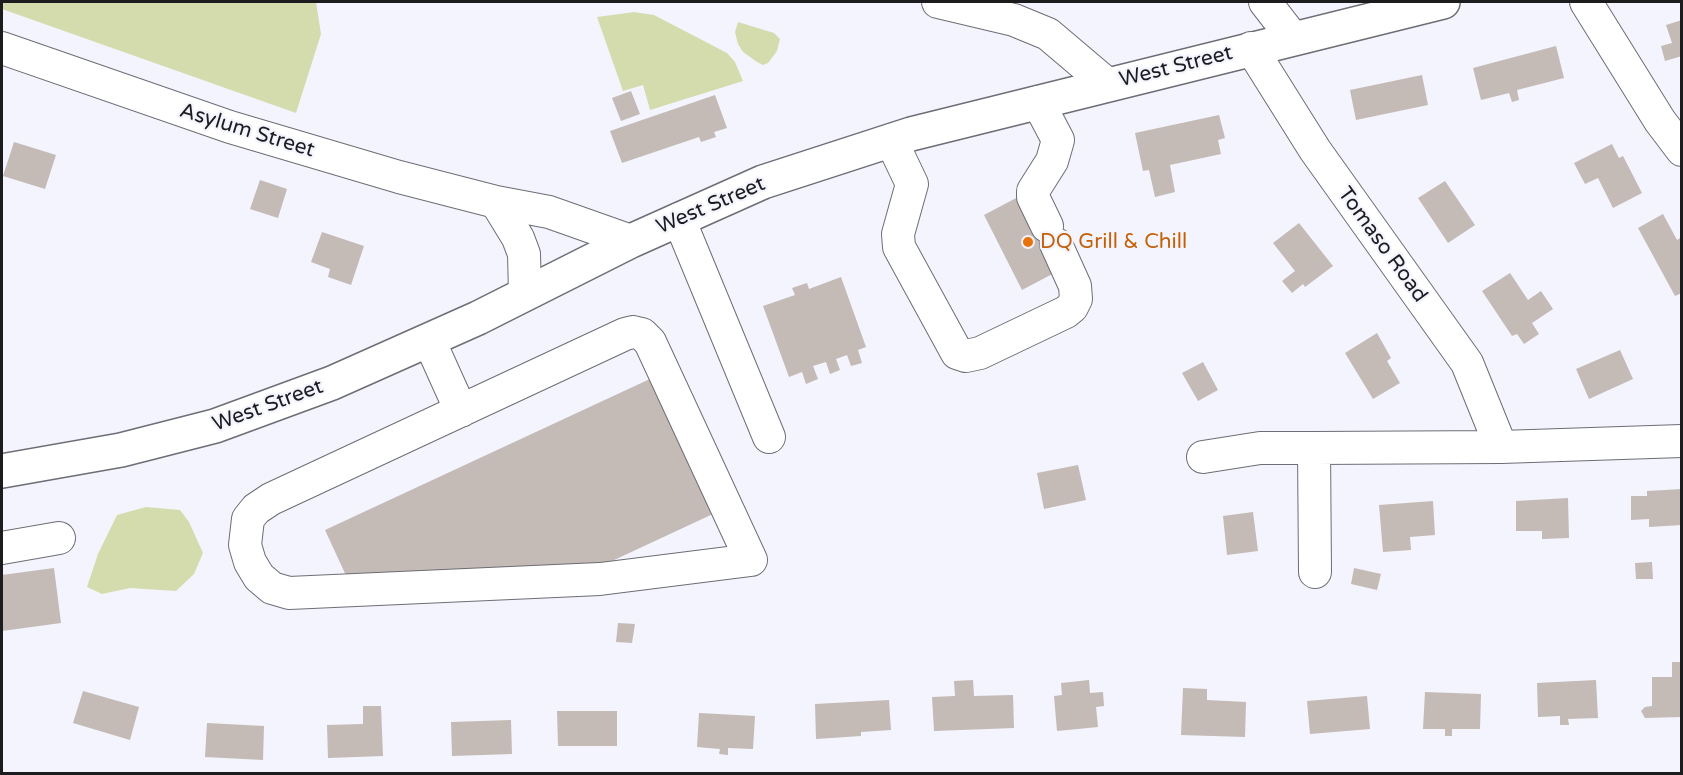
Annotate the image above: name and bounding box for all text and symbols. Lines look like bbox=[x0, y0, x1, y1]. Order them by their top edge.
street label: West Street bbox=[1117, 41, 1235, 93]
street label: Asylum Street bbox=[177, 99, 317, 163]
street label: West Street bbox=[653, 172, 769, 240]
street label: Tomaso Road bbox=[1332, 182, 1432, 308]
place label: DQ Grill & Chill bbox=[1040, 229, 1187, 255]
marker: DQ Grill & Chill bbox=[1021, 235, 1035, 249]
street label: West Street bbox=[209, 374, 327, 438]

